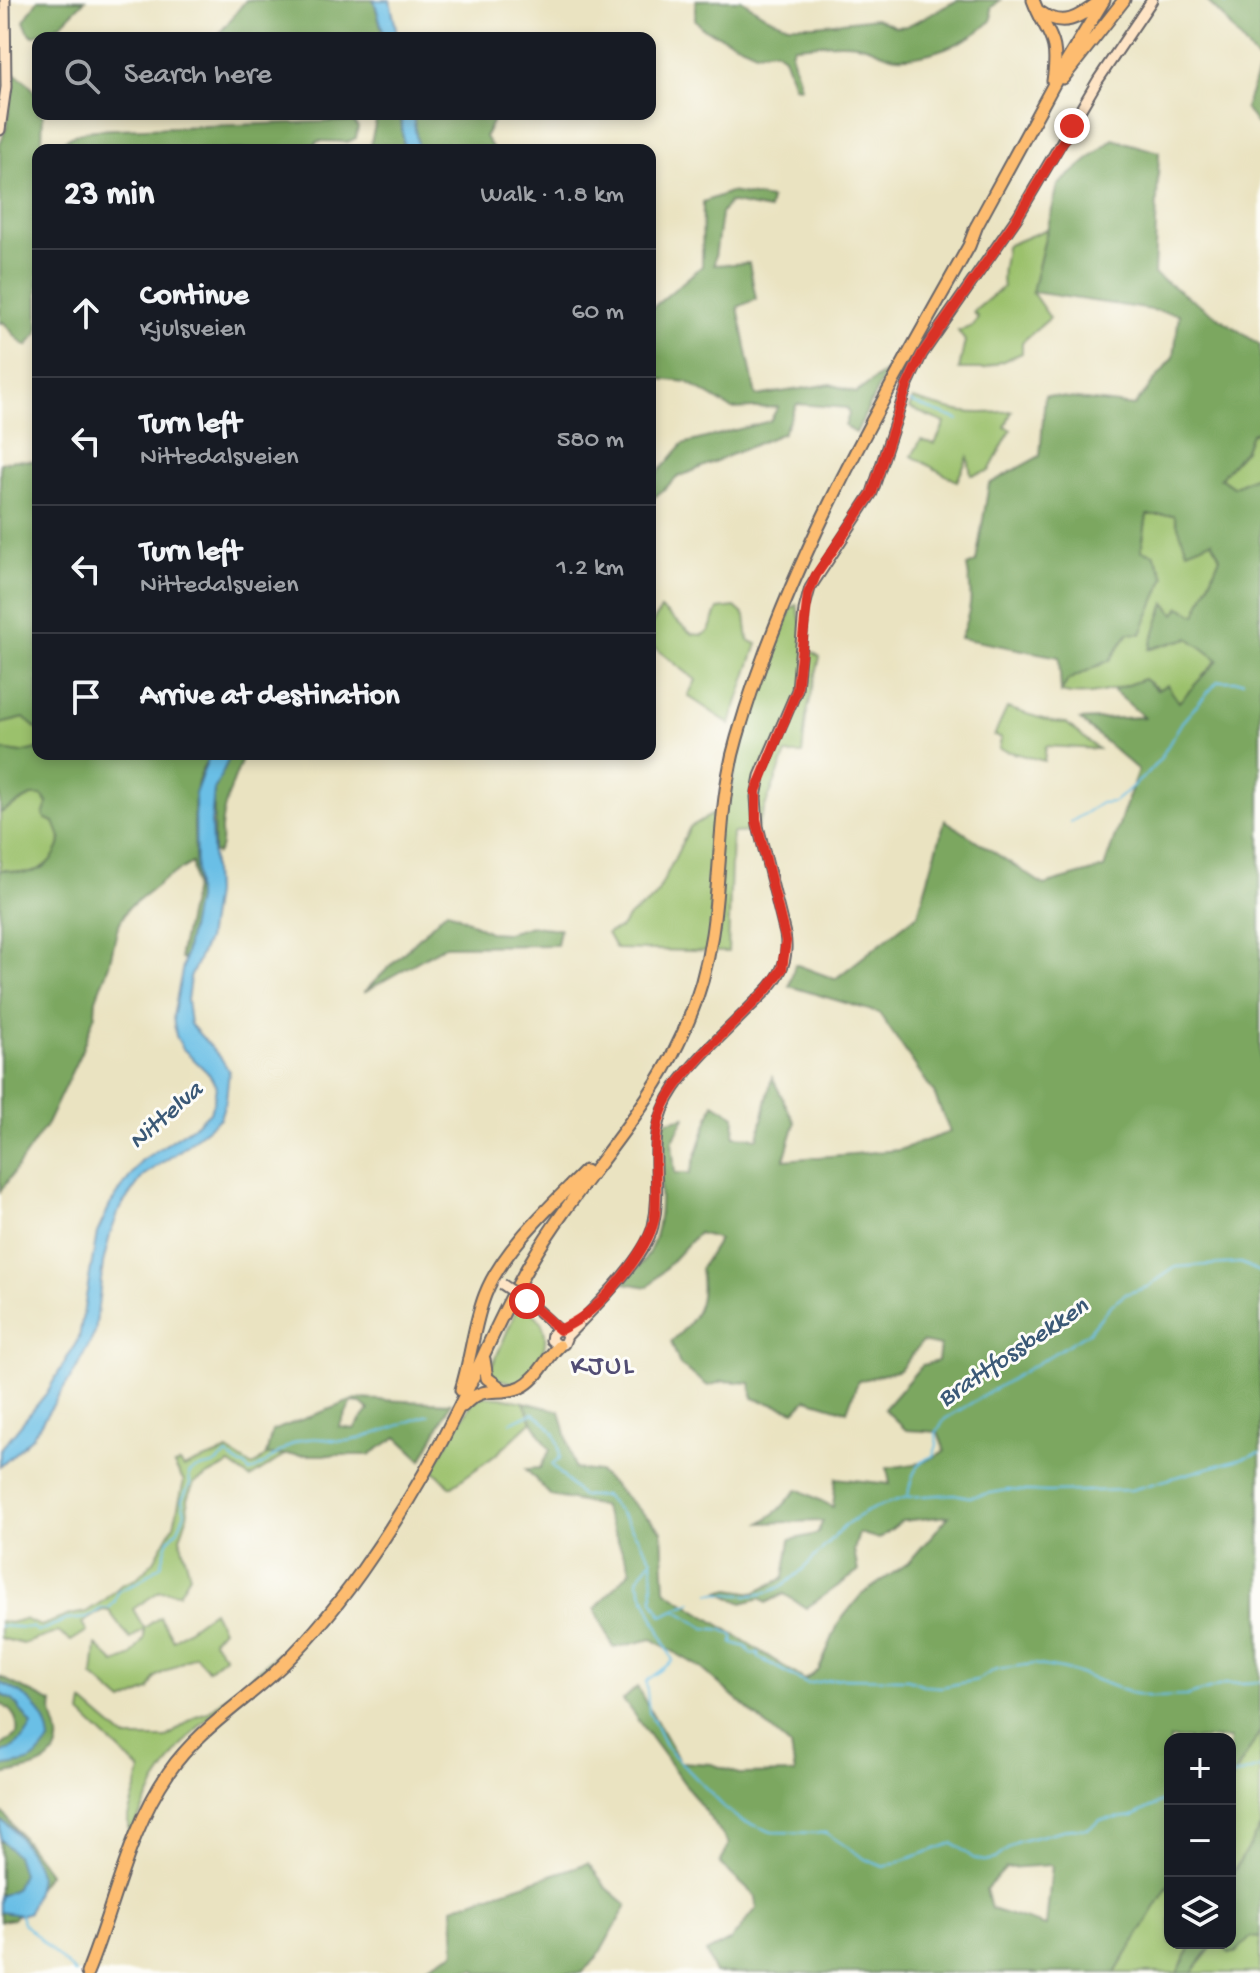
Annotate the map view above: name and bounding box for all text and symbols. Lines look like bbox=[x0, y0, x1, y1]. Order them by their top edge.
search box bbox=[32, 32, 656, 120]
icon: search bbox=[60, 54, 104, 98]
text: Search here bbox=[124, 59, 272, 94]
route end bbox=[1054, 108, 1090, 144]
text: 23 min bbox=[64, 176, 154, 216]
text: Walk · 1.8 km bbox=[481, 181, 624, 212]
text: Continue bbox=[140, 280, 249, 315]
icon: ahead bbox=[64, 291, 108, 335]
text: 60 m bbox=[571, 298, 624, 329]
text: Kjulsveien bbox=[140, 315, 246, 346]
text: Turn left bbox=[140, 408, 241, 443]
icon: left bbox=[64, 419, 108, 463]
text: 580 m bbox=[557, 426, 624, 457]
text: Nittedalsveien bbox=[140, 443, 299, 474]
text: Turn left bbox=[140, 536, 241, 571]
icon: left bbox=[64, 547, 108, 591]
text: 1.2 km bbox=[556, 554, 624, 585]
text: Nittedalsveien bbox=[140, 571, 299, 602]
icon: arrive bbox=[64, 675, 108, 719]
text: Arrive at destination bbox=[140, 680, 400, 715]
water label: Nittelva bbox=[123, 1075, 212, 1158]
route start bbox=[509, 1283, 545, 1319]
water label: Brattfossbekken bbox=[933, 1292, 1096, 1416]
district label: KJUL bbox=[571, 1351, 635, 1384]
map controls bbox=[1164, 1733, 1236, 1949]
button: + bbox=[1164, 1733, 1236, 1805]
button: − bbox=[1164, 1805, 1236, 1877]
button: layers bbox=[1164, 1877, 1236, 1949]

